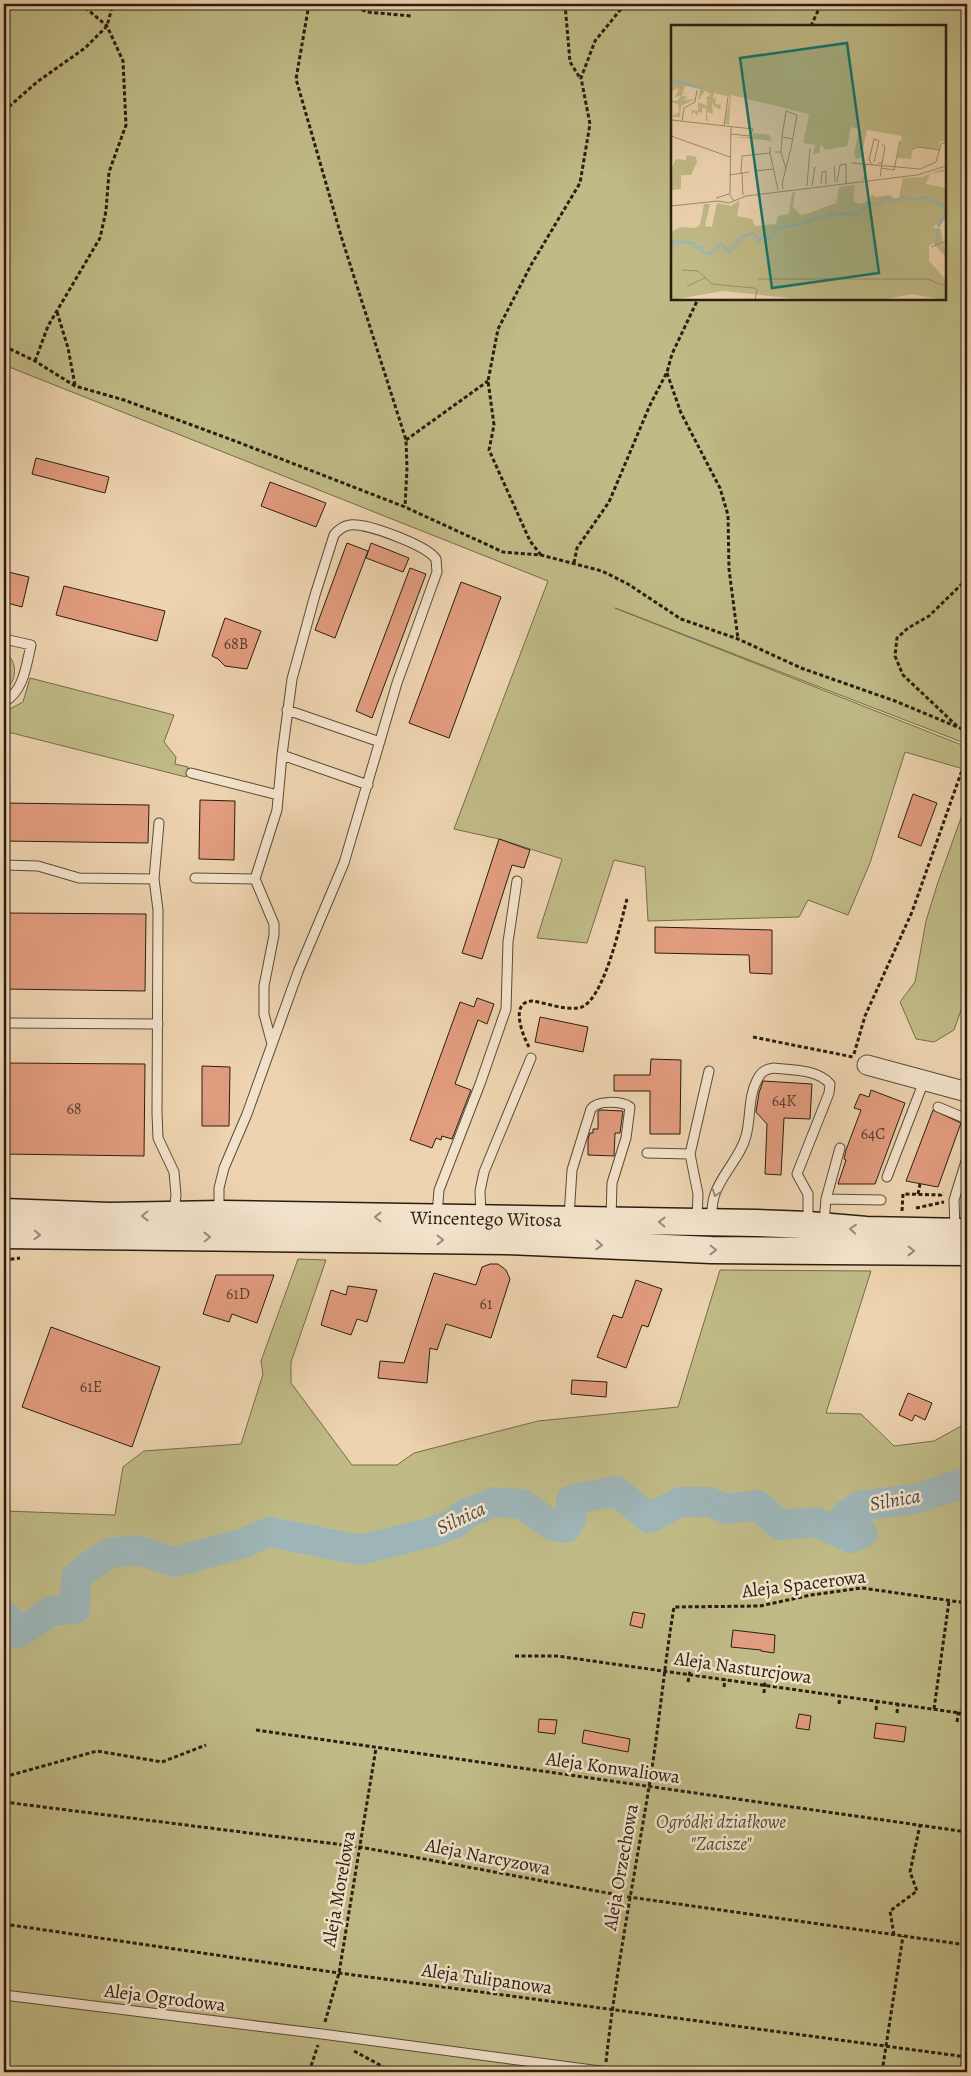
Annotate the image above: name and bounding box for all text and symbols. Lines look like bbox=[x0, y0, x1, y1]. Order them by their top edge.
inset map bbox=[671, 25, 946, 300]
house number: 68B bbox=[224, 633, 248, 655]
house number: 64K bbox=[772, 1090, 796, 1112]
house number: 68 bbox=[66, 1098, 82, 1120]
house number: 64C bbox=[861, 1123, 885, 1145]
one-way arrow bbox=[712, 1188, 722, 1197]
street label: Wincentego Witosa bbox=[409, 1205, 562, 1233]
one-way arrow bbox=[141, 1211, 148, 1221]
one-way arrow bbox=[373, 1212, 381, 1222]
one-way arrow bbox=[658, 1217, 666, 1228]
one-way arrow bbox=[848, 1224, 856, 1235]
one-way arrow bbox=[34, 1230, 42, 1241]
one-way arrow bbox=[204, 1232, 212, 1242]
one-way arrow bbox=[436, 1235, 444, 1245]
one-way arrow bbox=[595, 1239, 603, 1250]
one-way arrow bbox=[710, 1245, 717, 1255]
one-way arrow bbox=[908, 1246, 916, 1256]
house number: 61D bbox=[226, 1283, 250, 1305]
house number: 61 bbox=[480, 1293, 493, 1315]
house number: 61E bbox=[80, 1376, 102, 1398]
water label: Silnica bbox=[867, 1482, 923, 1518]
water label: Silnica bbox=[432, 1495, 490, 1541]
street label: Aleja Spacerowa bbox=[740, 1563, 868, 1605]
street label: Aleja Nasturcjowa bbox=[672, 1645, 814, 1691]
street label: Aleja Konwaliowa bbox=[543, 1746, 682, 1790]
street label: Aleja Orzechowa bbox=[597, 1801, 645, 1933]
park label: Ogródki działkowe "Zacisze" bbox=[656, 1809, 786, 1857]
street label: Aleja Morelowa bbox=[316, 1829, 362, 1950]
street label: Aleja Narcyzowa bbox=[422, 1832, 553, 1882]
street label: Aleja Tulipanowa bbox=[419, 1957, 554, 2001]
street label: Aleja Ogrodowa bbox=[102, 1978, 227, 2018]

